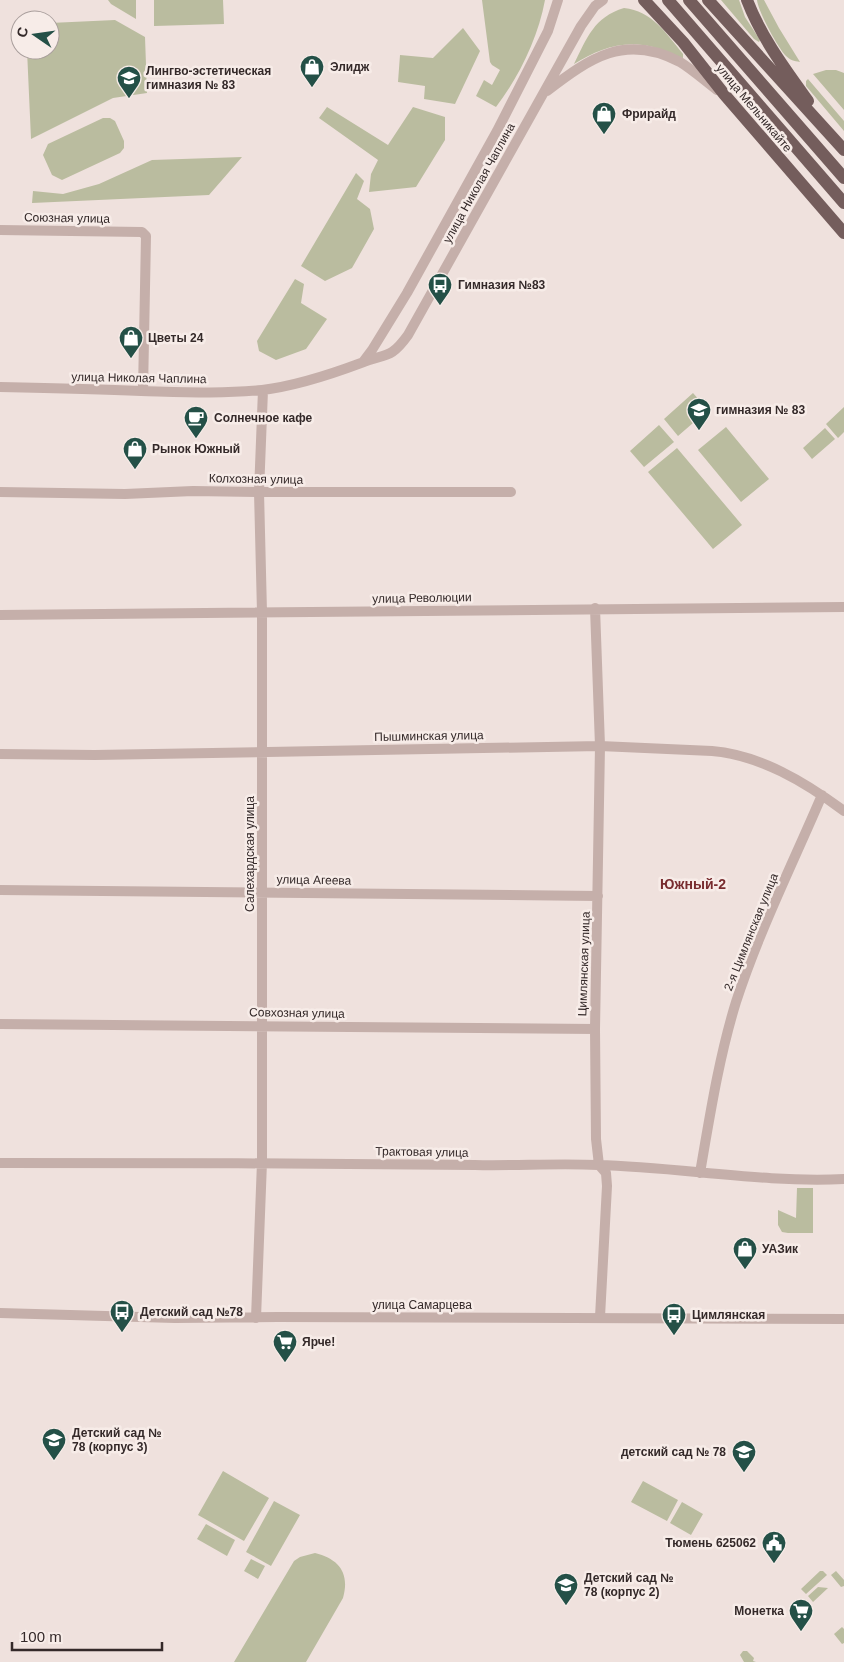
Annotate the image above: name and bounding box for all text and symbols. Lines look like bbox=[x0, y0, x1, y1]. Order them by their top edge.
north arrow bbox=[10, 10, 60, 60]
text: С bbox=[13, 25, 31, 39]
shop icon: Элидж bbox=[299, 54, 325, 88]
place label: Элидж bbox=[330, 60, 370, 74]
street label: улица Мельникайте bbox=[713, 61, 795, 155]
place label: Лингво-эстетическая гимназия № 83 bbox=[146, 64, 271, 92]
school or university icon: Лингво-эстетическая гимназия № 83 bbox=[116, 65, 142, 99]
shop icon: Фрирайд bbox=[591, 101, 617, 135]
place label: Фрирайд bbox=[622, 107, 676, 121]
street label: улица Николая Чаплина bbox=[440, 120, 518, 246]
street label: Союзная улица bbox=[24, 210, 110, 226]
bus stop icon: Гимназия №83 bbox=[427, 272, 453, 306]
place label: Гимназия №83 bbox=[458, 278, 546, 292]
shop icon: Цветы 24 bbox=[118, 325, 144, 359]
place label: Цветы 24 bbox=[148, 331, 204, 345]
street label: улица Николая Чаплина bbox=[71, 370, 207, 386]
school or university icon: гимназия № 83 bbox=[686, 397, 712, 431]
place label: гимназия № 83 bbox=[716, 403, 805, 417]
cafe icon: Солнечное кафе bbox=[183, 405, 209, 439]
place label: Солнечное кафе bbox=[214, 411, 313, 425]
shop icon: Рынок Южный bbox=[122, 436, 148, 470]
place label: Рынок Южный bbox=[152, 442, 240, 456]
street label: Колхозная улица bbox=[209, 471, 304, 487]
street label: улица Революции bbox=[372, 590, 472, 606]
street label: Пышминская улица bbox=[374, 728, 484, 744]
street label: Салехардская улица bbox=[243, 796, 257, 912]
street label: 2-я Цимлянская улица bbox=[721, 871, 781, 993]
street label: улица Агеева bbox=[277, 872, 352, 888]
district label: Южный-2 bbox=[660, 876, 726, 892]
street label: Цимлянская улица bbox=[575, 911, 593, 1017]
street label: Совхозная улица bbox=[249, 1005, 345, 1021]
street label: Трактовая улица bbox=[375, 1144, 469, 1160]
shop icon: УАЗик bbox=[732, 1236, 758, 1270]
place label: УАЗик bbox=[762, 1242, 799, 1256]
street label: улица Самарцева bbox=[372, 1298, 472, 1312]
bus stop icon: Детский сад №78 bbox=[109, 1299, 135, 1333]
bus stop icon: Цимлянская bbox=[661, 1302, 687, 1336]
place label: Детский сад №78 bbox=[140, 1305, 243, 1319]
place label: Цимлянская bbox=[692, 1308, 765, 1322]
supermarket icon: Ярче! bbox=[272, 1329, 298, 1363]
place label: Ярче! bbox=[302, 1335, 335, 1349]
place label: Детский сад № 78 (корпус 3) bbox=[72, 1426, 162, 1454]
school or university icon: Детский сад № 78 (корпус 3) bbox=[41, 1427, 67, 1461]
school or university icon: детский сад № 78 bbox=[731, 1439, 757, 1473]
place label: детский сад № 78 bbox=[621, 1445, 726, 1459]
public building icon: Тюмень 625062 bbox=[761, 1530, 787, 1564]
place label: Тюмень 625062 bbox=[665, 1536, 756, 1550]
place label: Детский сад № 78 (корпус 2) bbox=[584, 1571, 674, 1599]
school or university icon: Детский сад № 78 (корпус 2) bbox=[553, 1572, 579, 1606]
supermarket icon: Монетка bbox=[788, 1598, 814, 1632]
place label: Монетка bbox=[734, 1604, 784, 1618]
scale bar bbox=[12, 1620, 162, 1652]
text: 100 m bbox=[20, 1628, 62, 1645]

